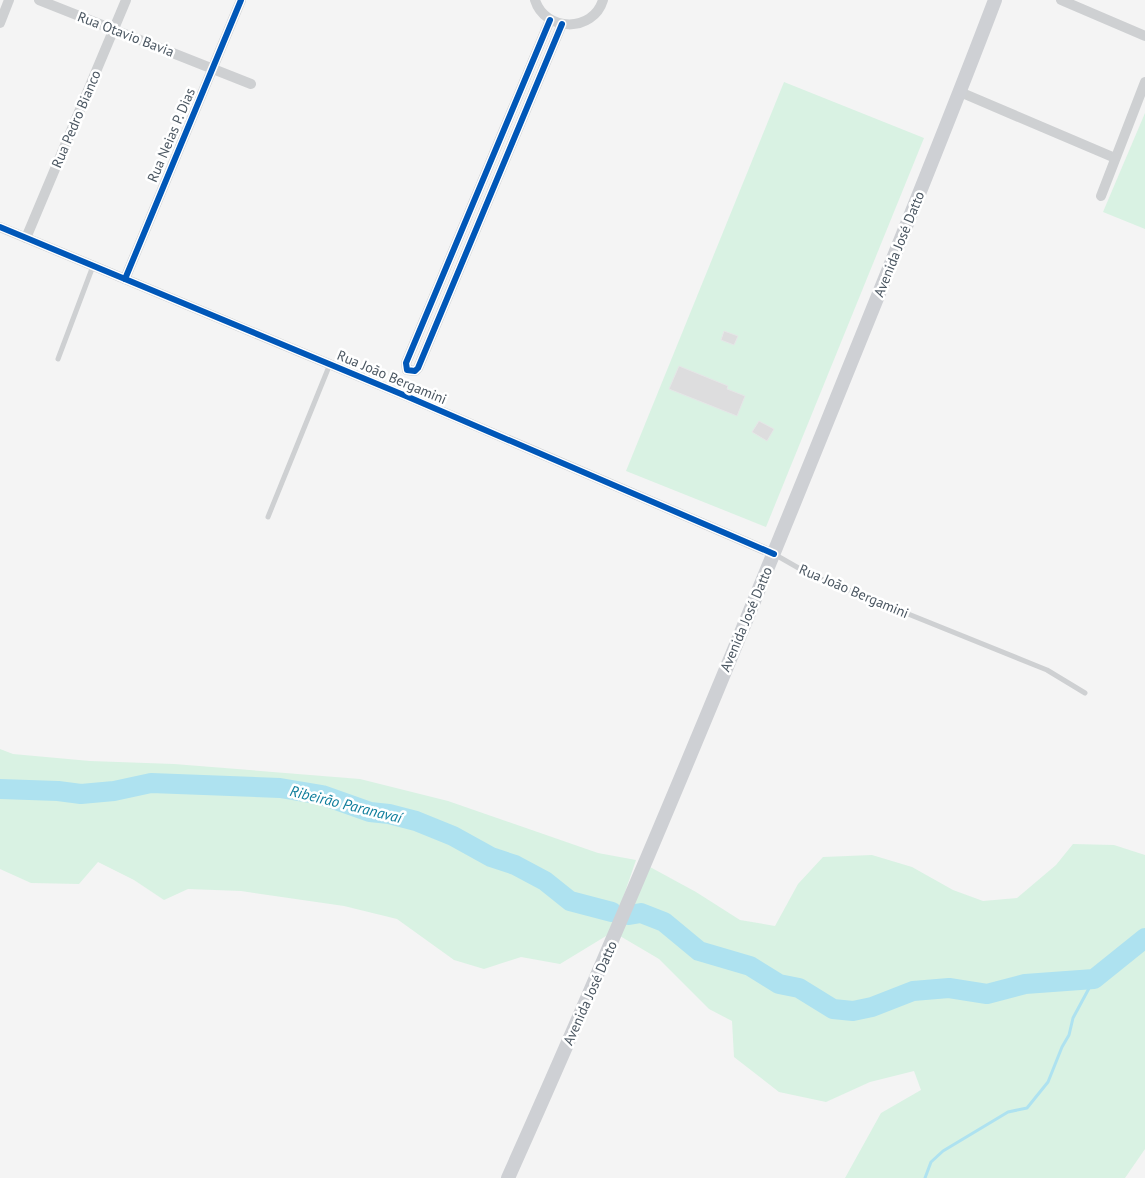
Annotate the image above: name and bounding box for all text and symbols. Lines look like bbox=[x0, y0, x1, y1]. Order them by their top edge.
street label: Rua Otavio Bavia bbox=[75, 7, 177, 61]
street label: Rua Pedro Bianco bbox=[47, 67, 105, 171]
street label: Rua Neias P. Dias bbox=[143, 85, 199, 185]
street label: Avenida José Datto bbox=[870, 189, 928, 299]
street label: Rua João Bergamini bbox=[335, 346, 449, 408]
street label: Rua João Bergamini bbox=[797, 560, 911, 622]
street label: Avenida José Datto bbox=[716, 564, 776, 674]
water label: Ribeirão Paranavaí bbox=[288, 781, 406, 828]
street label: Avenida José Datto bbox=[559, 938, 621, 1048]

